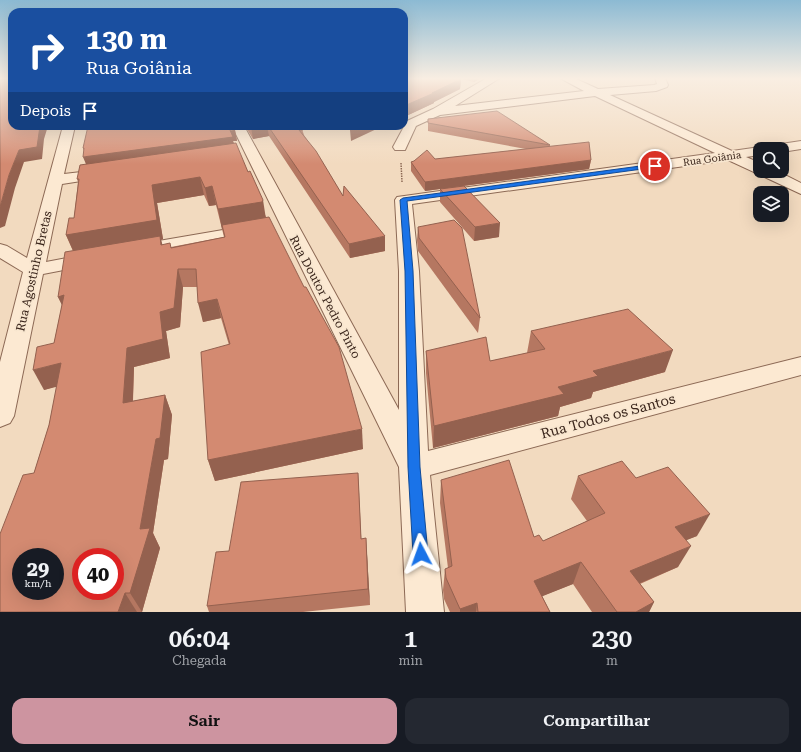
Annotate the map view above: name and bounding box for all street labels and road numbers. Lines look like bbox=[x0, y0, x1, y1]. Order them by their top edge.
street label: Rua Goiânia bbox=[682, 149, 742, 168]
street label: Rua Agostinho Bretas bbox=[13, 209, 55, 333]
street label: Rua Doutor Pedro Pinto bbox=[287, 233, 363, 361]
street label: Rua Todos os Santos bbox=[539, 390, 677, 442]

